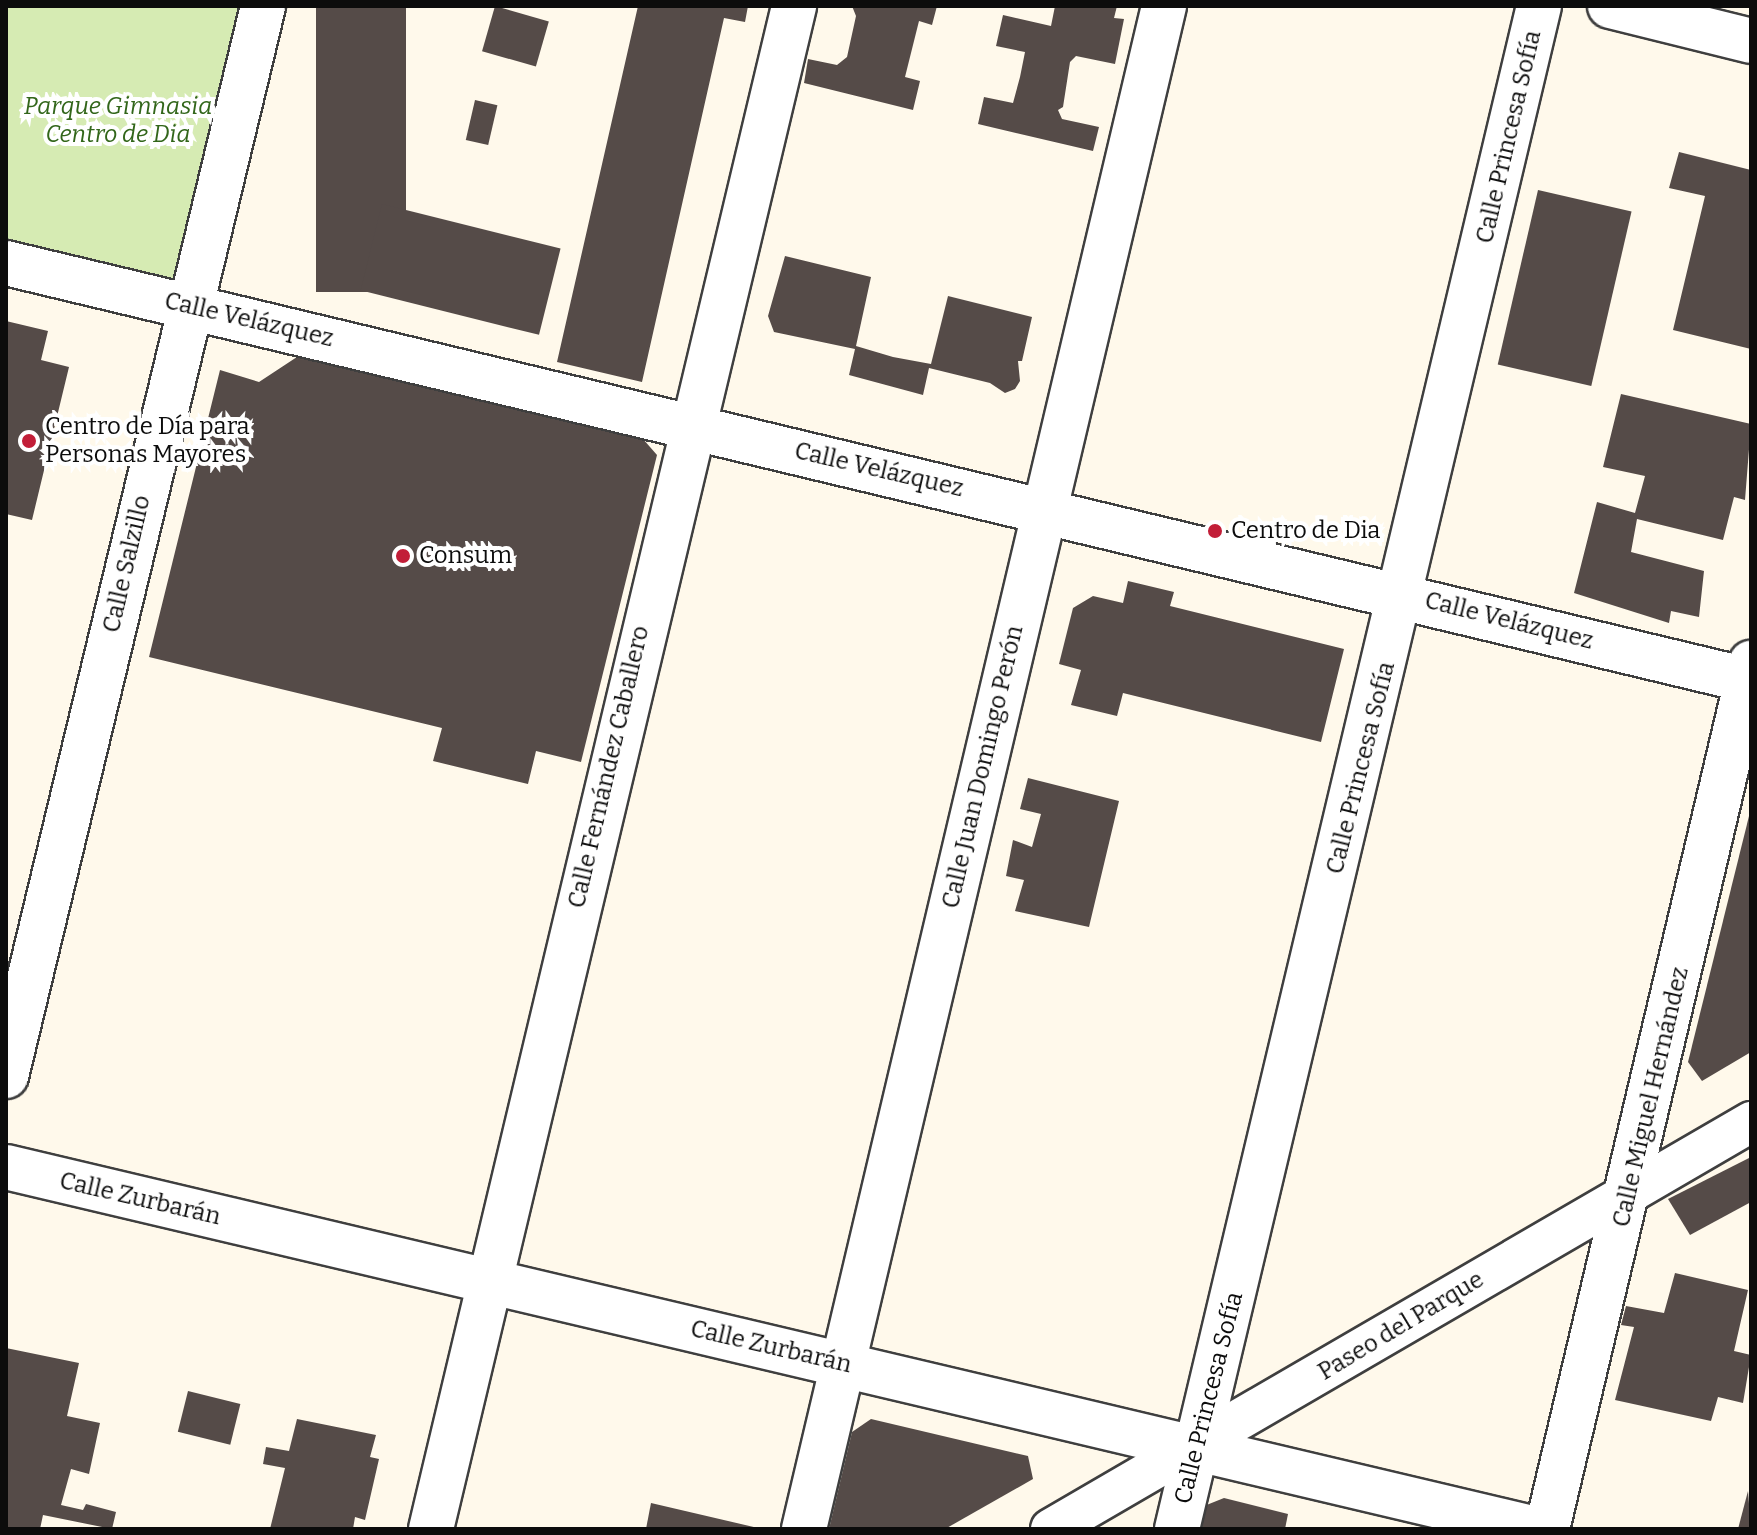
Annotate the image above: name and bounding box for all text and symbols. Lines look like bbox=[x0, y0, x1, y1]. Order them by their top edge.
street label: Calle Princesa Sofía bbox=[1470, 28, 1548, 246]
park label: Parque Gimnasia Centro de Dia bbox=[24, 93, 212, 149]
street label: Calle Velázquez bbox=[162, 287, 336, 353]
place label: Centro de Día para Personas Mayores bbox=[45, 413, 250, 469]
marker: Centro de Día para Personas Mayores bbox=[20, 432, 38, 450]
street label: Calle Velázquez bbox=[792, 437, 966, 503]
street label: Calle Salzillo bbox=[97, 493, 157, 635]
place label: Centro de Dia bbox=[1231, 517, 1380, 545]
marker: Centro de Dia bbox=[1206, 522, 1224, 540]
place label: Consum bbox=[419, 542, 512, 570]
marker: Consum bbox=[394, 547, 412, 565]
street label: Calle Velázquez bbox=[1422, 586, 1596, 656]
street label: Calle Fernández Caballero bbox=[562, 623, 656, 911]
street label: Calle Juan Domingo Perón bbox=[936, 623, 1030, 911]
street label: Calle Princesa Sofía bbox=[1321, 659, 1401, 877]
street label: Calle Miguel Hernández bbox=[1607, 964, 1695, 1230]
street label: Calle Zurbarán bbox=[57, 1166, 223, 1232]
street label: Paseo del Parque bbox=[1313, 1265, 1489, 1387]
street label: Calle Princesa Sofía bbox=[1169, 1289, 1249, 1507]
street label: Calle Zurbarán bbox=[688, 1314, 854, 1380]

